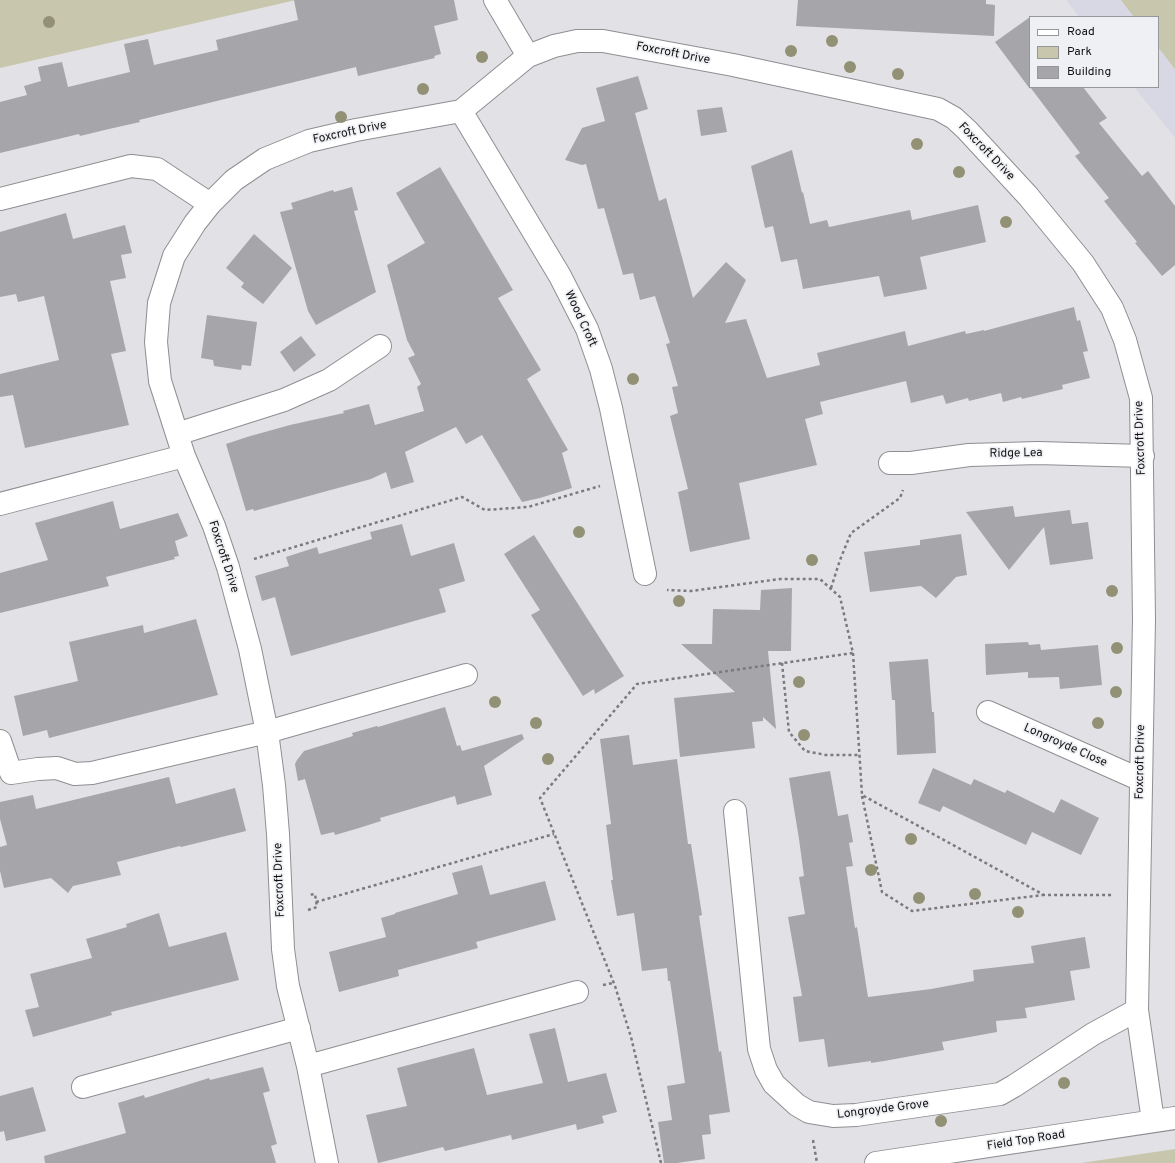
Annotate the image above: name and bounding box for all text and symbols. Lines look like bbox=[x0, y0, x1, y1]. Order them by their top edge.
legend bbox=[1029, 16, 1159, 88]
text: Road bbox=[1067, 24, 1095, 40]
street label: Foxcroft Drive bbox=[635, 40, 711, 68]
text: Park bbox=[1067, 44, 1092, 60]
text: Building bbox=[1067, 64, 1111, 80]
street label: Foxcroft Drive bbox=[312, 118, 388, 148]
street label: Foxcroft Drive bbox=[955, 120, 1017, 184]
street label: Wood Croft bbox=[561, 289, 599, 349]
street label: Foxcroft Drive bbox=[1132, 400, 1150, 476]
street label: Ridge Lea bbox=[989, 446, 1043, 462]
street label: Foxcroft Drive bbox=[205, 519, 241, 595]
street label: Longroyde Close bbox=[1021, 721, 1109, 771]
street label: Foxcroft Drive bbox=[1133, 724, 1149, 800]
street label: Foxcroft Drive bbox=[271, 842, 289, 918]
street label: Longroyde Grove bbox=[836, 1097, 930, 1123]
street label: Field Top Road bbox=[986, 1128, 1066, 1154]

